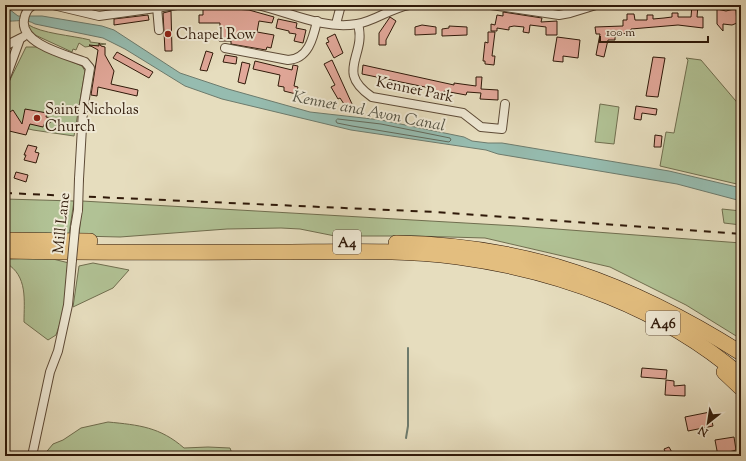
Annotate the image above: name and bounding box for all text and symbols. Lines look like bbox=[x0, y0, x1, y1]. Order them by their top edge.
scale bar bbox=[600, 18, 708, 44]
text: 100 m bbox=[606, 24, 635, 42]
place label: Chapel Row bbox=[176, 25, 256, 46]
marker: Chapel Row bbox=[163, 29, 173, 39]
street label: Kennet Park bbox=[374, 72, 455, 109]
water label: Kennet and Avon Canal bbox=[290, 86, 447, 139]
place label: Saint Nicholas Church bbox=[45, 100, 139, 138]
marker: Saint Nicholas Church bbox=[32, 113, 42, 123]
street label: Mill Lane bbox=[49, 192, 76, 255]
road number: A4 bbox=[333, 230, 361, 254]
road number: A46 bbox=[646, 311, 680, 335]
north arrow bbox=[688, 403, 728, 443]
text: N bbox=[696, 422, 712, 440]

